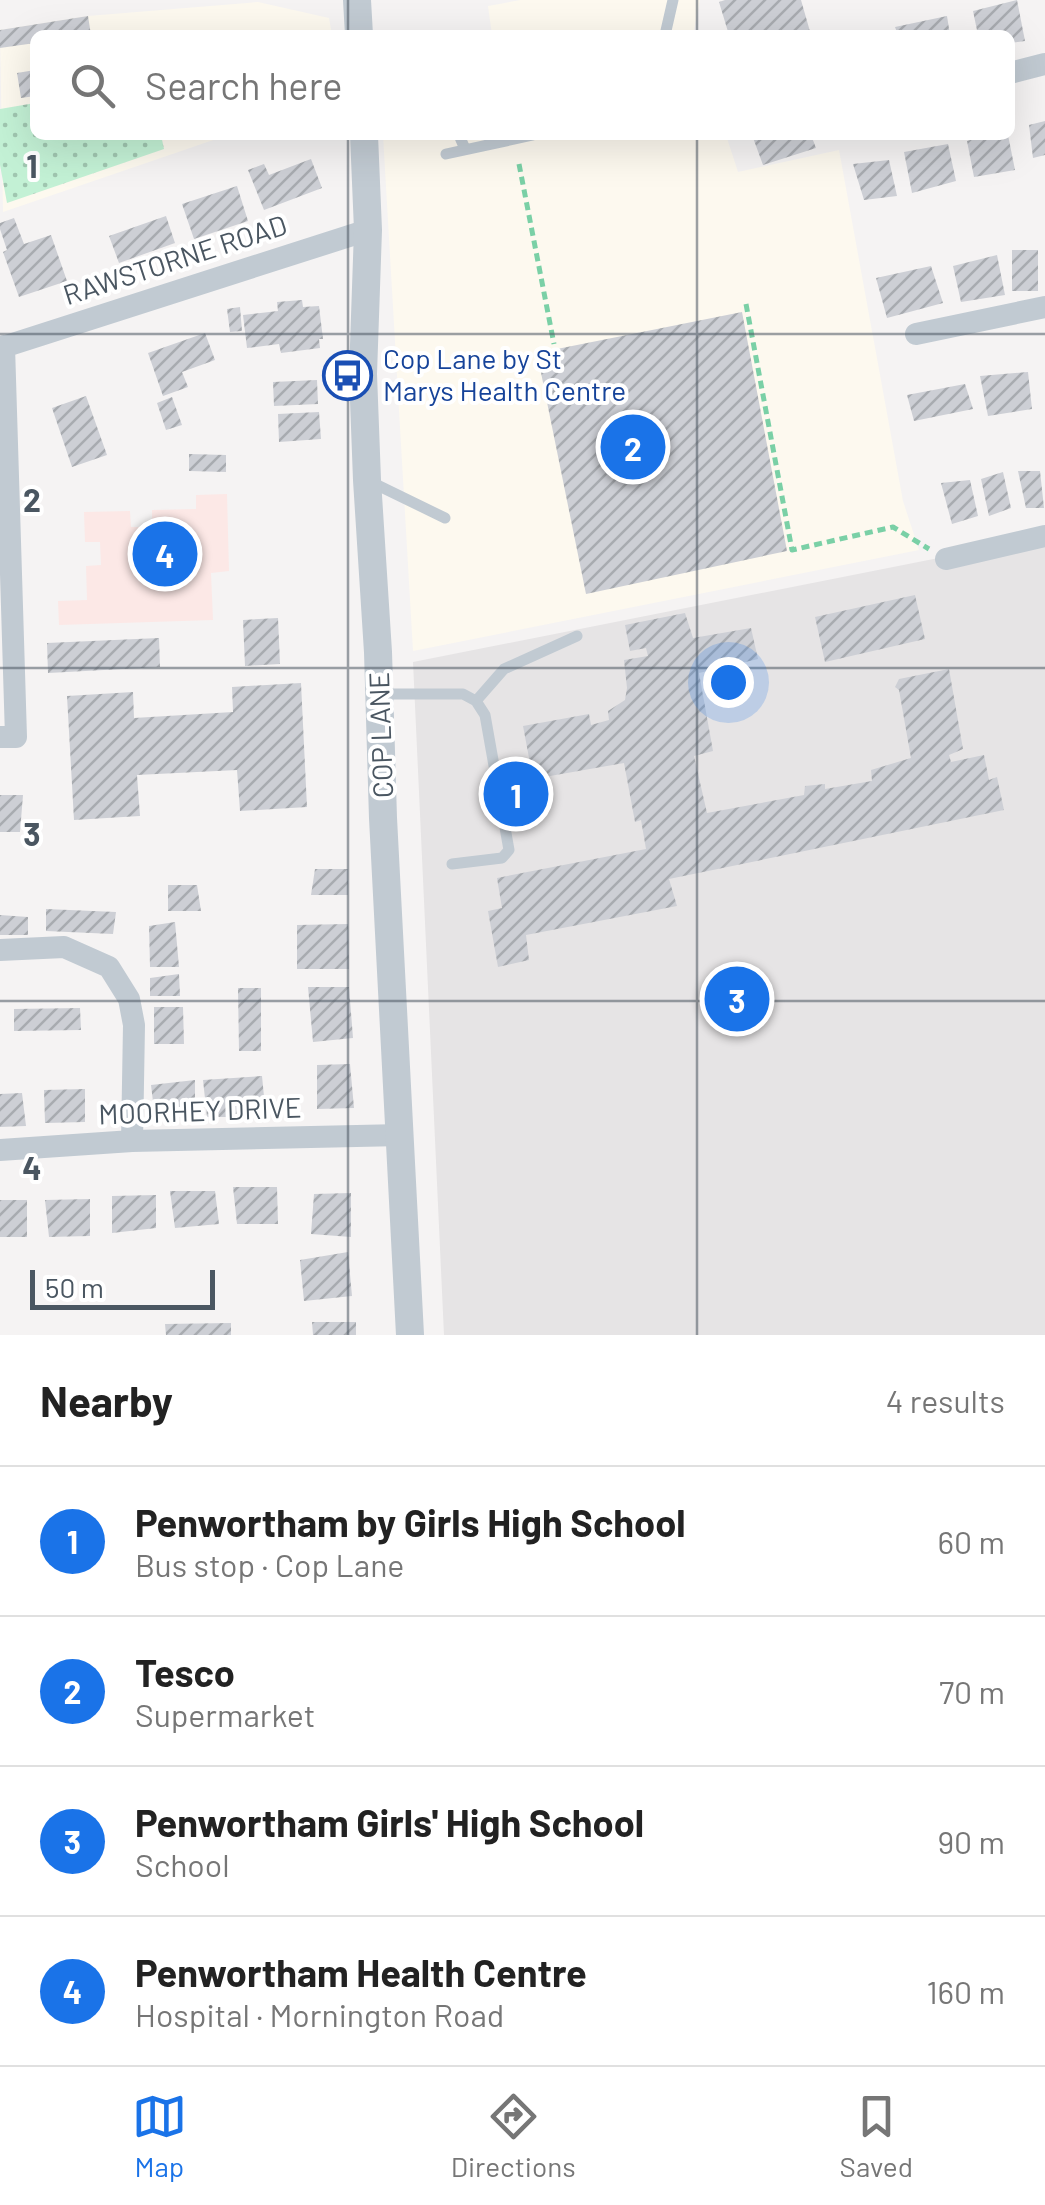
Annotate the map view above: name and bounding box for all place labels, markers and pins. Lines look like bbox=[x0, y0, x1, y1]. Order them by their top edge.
place label: Cop Lane by St Marys Health Centre bbox=[383, 341, 626, 407]
bus stop icon: Cop Lane by St Marys Health Centre bbox=[322, 349, 374, 401]
pin: 2 bbox=[600, 410, 666, 484]
pin: 4 bbox=[132, 516, 198, 592]
pin: 1 bbox=[484, 756, 548, 832]
pin: 3 bbox=[704, 962, 770, 1036]

